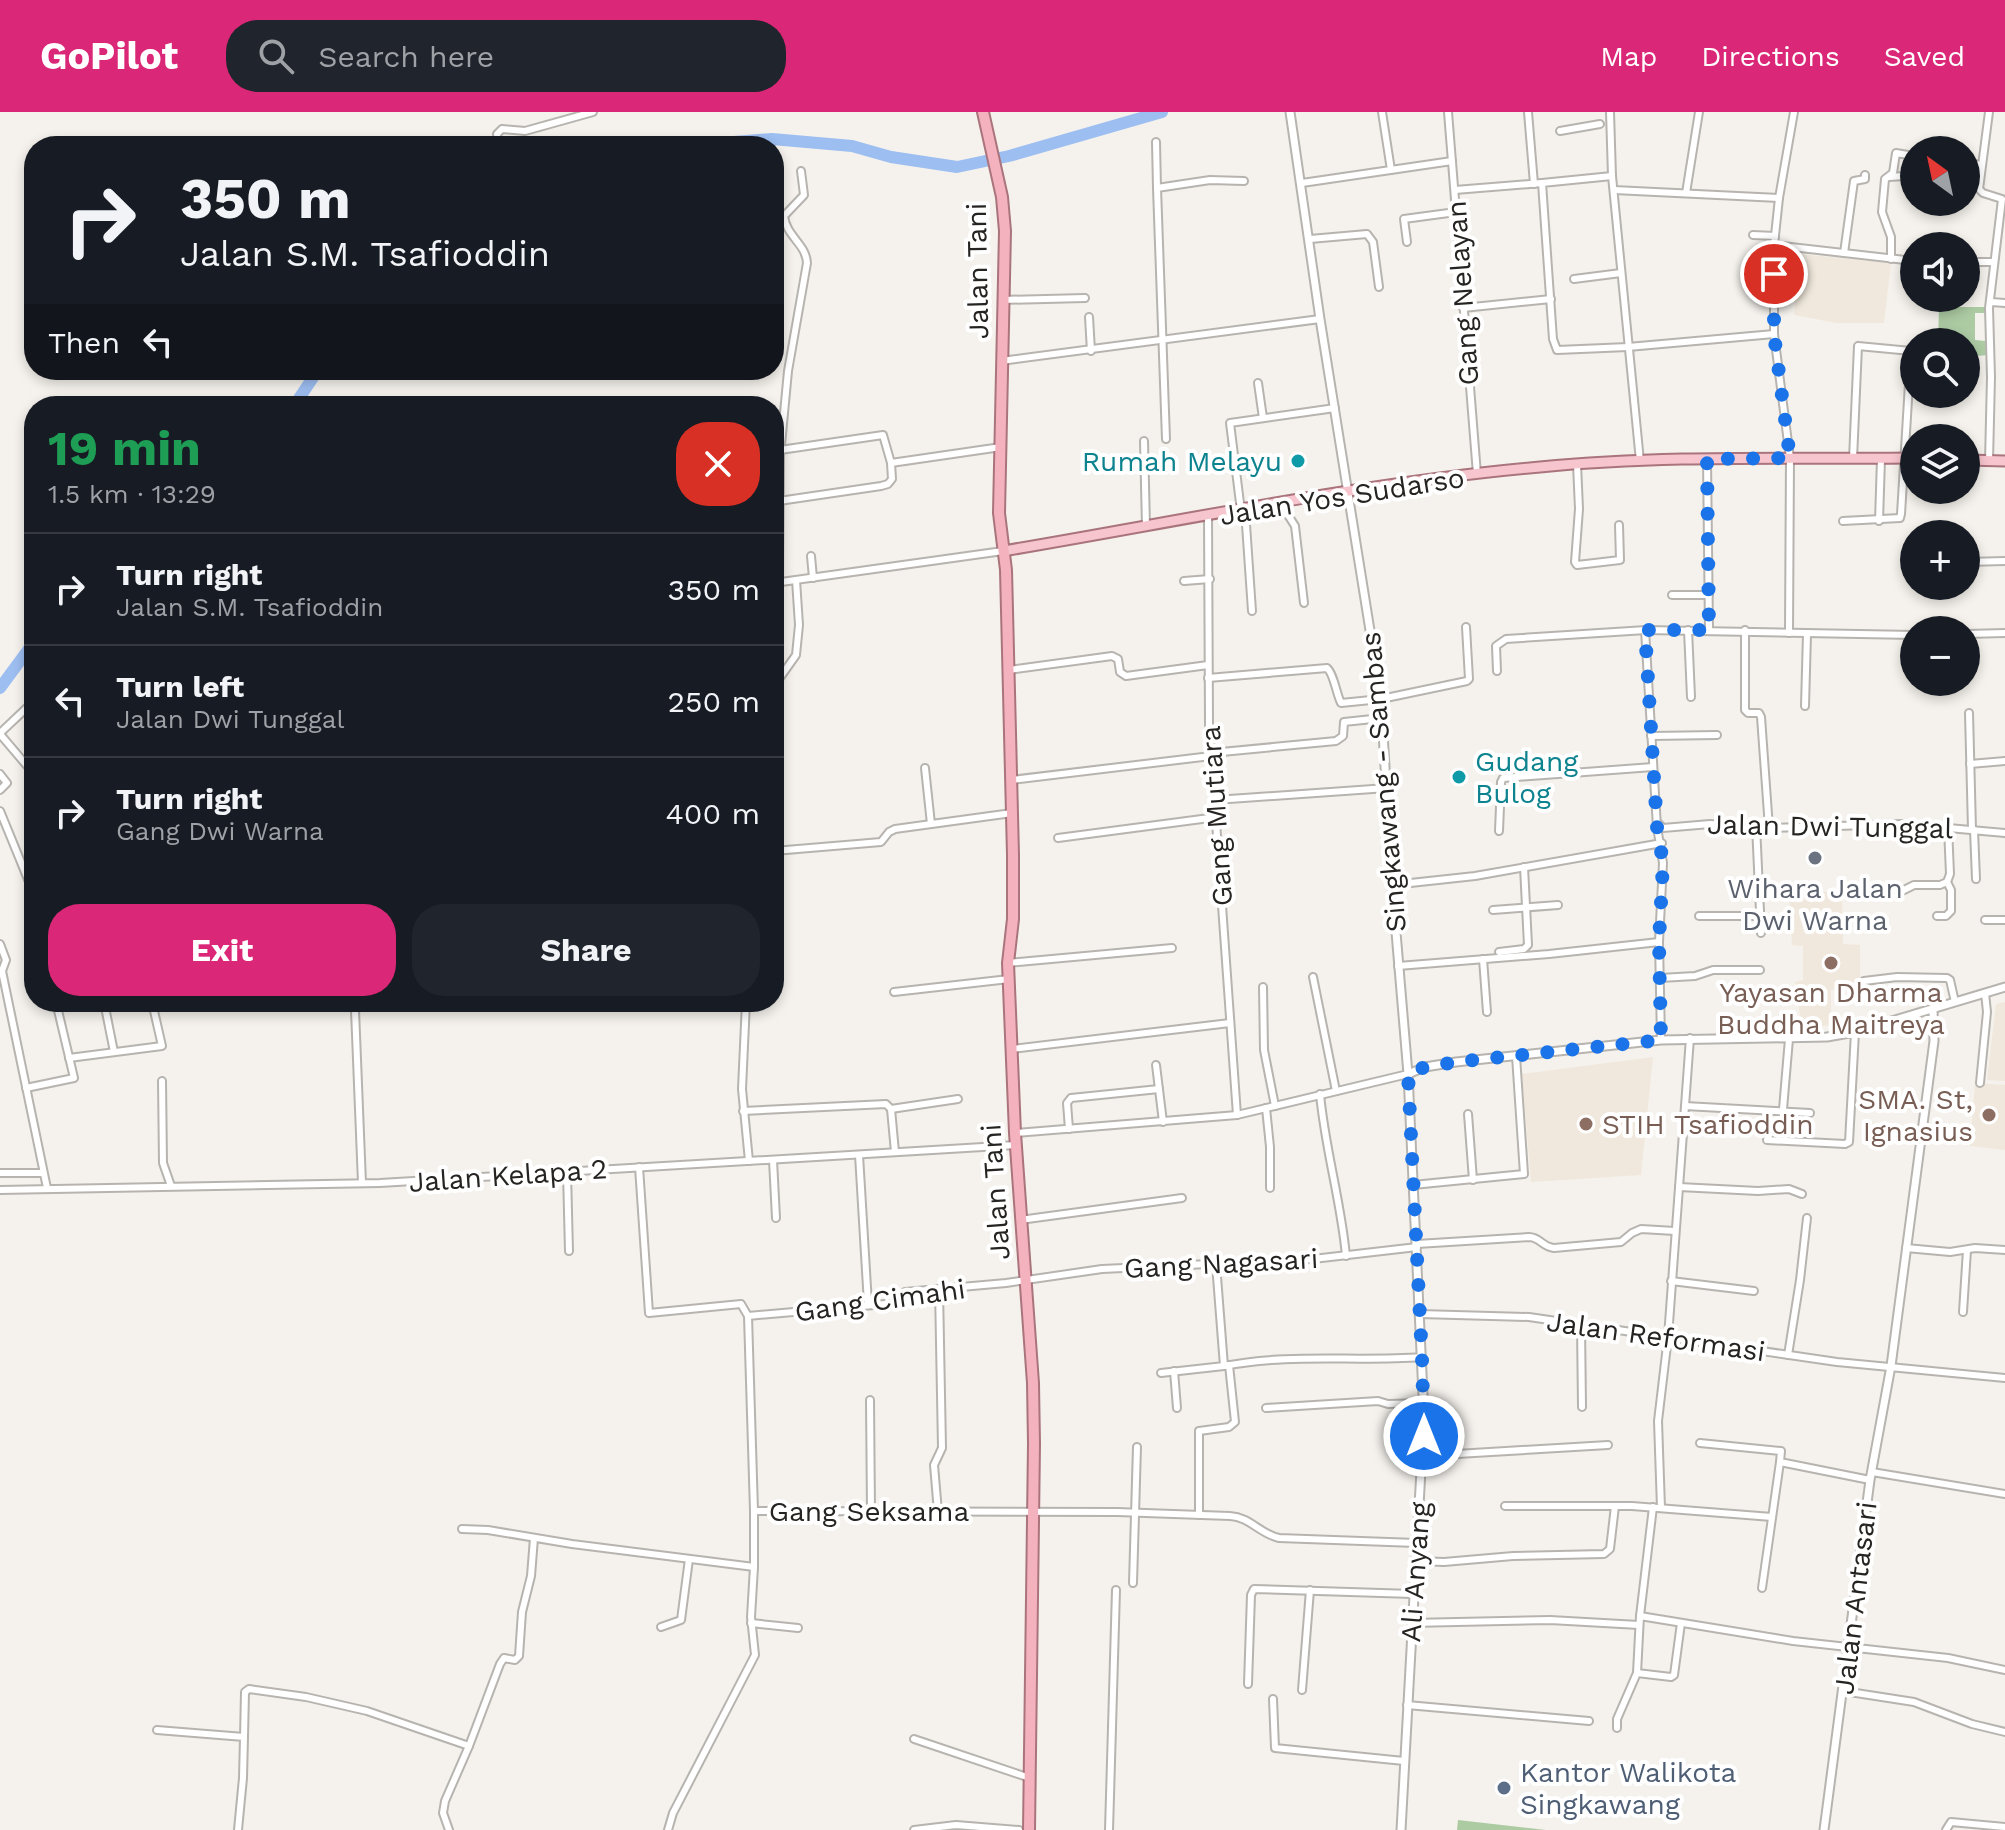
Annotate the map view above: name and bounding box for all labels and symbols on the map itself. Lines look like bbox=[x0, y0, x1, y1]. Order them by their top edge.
north arrow bbox=[1900, 136, 1980, 216]
street label: Gang Nelayan bbox=[1440, 199, 1485, 387]
street label: Jalan Tani bbox=[960, 202, 995, 339]
pin bbox=[1740, 240, 1808, 308]
place label: Rumah Melayu bbox=[1082, 445, 1282, 478]
marker: Rumah Melayu bbox=[1289, 452, 1307, 470]
street label: Jalan Yos Sudarso bbox=[1217, 461, 1467, 532]
street label: Singkawang - Sambas bbox=[1354, 630, 1413, 934]
street label: Gang Mutiara bbox=[1194, 725, 1239, 907]
place label: Gudang Bulog bbox=[1475, 745, 1578, 810]
marker: Gudang Bulog bbox=[1450, 768, 1468, 786]
street label: Jalan Dwi Tunggal bbox=[1707, 808, 1954, 845]
marker: Wihara Jalan Dwi Warna bbox=[1806, 849, 1824, 867]
place label: Wihara Jalan Dwi Warna bbox=[1727, 872, 1903, 937]
marker: Yayasan Dharma Buddha Maitreya bbox=[1822, 954, 1840, 972]
place label: Yayasan Dharma Buddha Maitreya bbox=[1717, 976, 1945, 1041]
place label: SMA. St, Ignasius bbox=[1858, 1083, 1973, 1148]
marker: SMA. St, Ignasius bbox=[1980, 1106, 1998, 1124]
place label: STIH Tsafioddin bbox=[1602, 1108, 1814, 1141]
marker: STIH Tsafioddin bbox=[1577, 1115, 1595, 1133]
street label: Jalan Tani bbox=[974, 1123, 1017, 1261]
street label: Jalan Kelapa 2 bbox=[408, 1152, 608, 1199]
street label: Gang Nagasari bbox=[1123, 1242, 1319, 1285]
street label: Gang Cimahi bbox=[793, 1272, 967, 1329]
street label: Jalan Reformasi bbox=[1545, 1305, 1767, 1368]
position arrow bbox=[1382, 1394, 1466, 1478]
street label: Gang Seksama bbox=[769, 1495, 969, 1528]
street label: Jalan Antasari bbox=[1827, 1500, 1884, 1696]
street label: Ali Anyang bbox=[1394, 1501, 1437, 1643]
place label: Kantor Walikota Singkawang bbox=[1520, 1756, 1736, 1821]
marker: Kantor Walikota Singkawang bbox=[1495, 1779, 1513, 1797]

